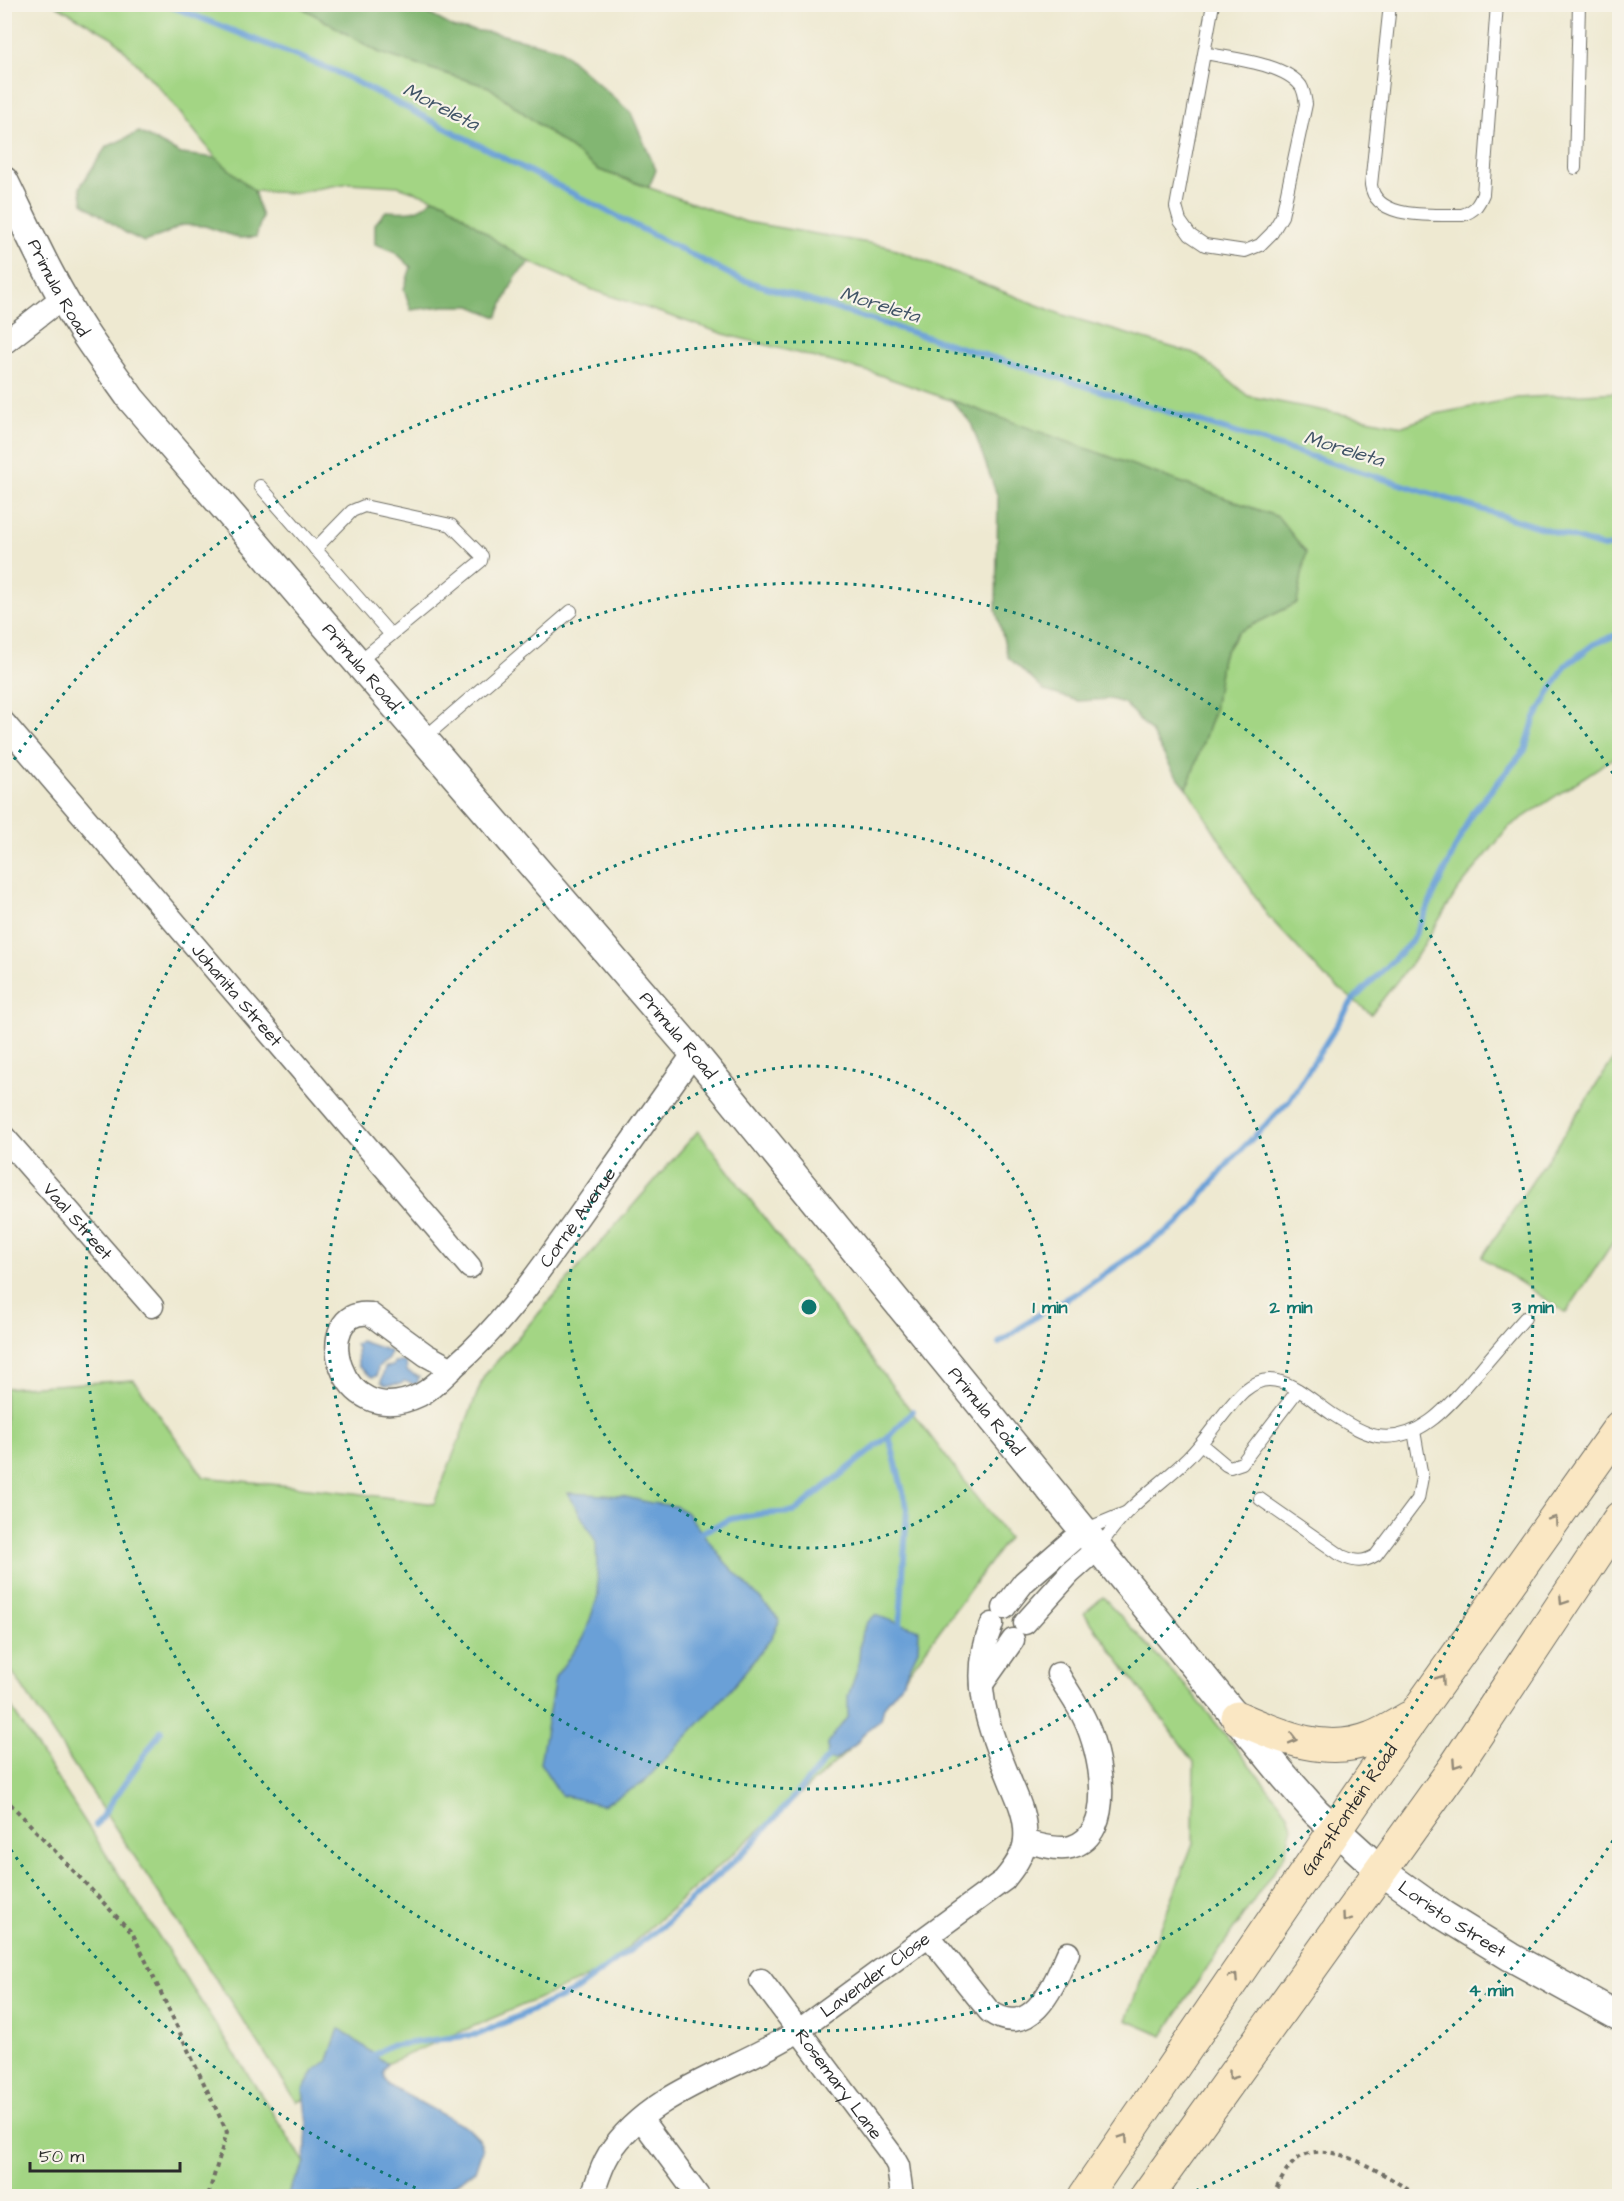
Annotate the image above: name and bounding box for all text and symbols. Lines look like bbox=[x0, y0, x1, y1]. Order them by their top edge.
water label: Moreleta bbox=[398, 76, 485, 138]
street label: Primula Road bbox=[22, 235, 96, 341]
water label: Moreleta bbox=[837, 280, 924, 331]
water label: Moreleta bbox=[1301, 424, 1388, 475]
street label: Primula Road bbox=[317, 618, 406, 716]
street label: Johanita Street bbox=[186, 938, 289, 1052]
street label: Primula Road bbox=[634, 986, 723, 1084]
street label: Cornè Avenue bbox=[533, 1162, 622, 1273]
street label: Vaal Street bbox=[37, 1177, 119, 1266]
text: 1 min bbox=[1032, 1295, 1068, 1320]
text: 2 min bbox=[1268, 1295, 1313, 1320]
text: 3 min bbox=[1511, 1295, 1554, 1320]
centre of rings bbox=[799, 1297, 819, 1317]
street label: Primula Road bbox=[942, 1361, 1030, 1461]
one-way arrow bbox=[1547, 1516, 1558, 1527]
one-way arrow bbox=[1559, 1594, 1570, 1605]
one-way arrow bbox=[1434, 1675, 1445, 1686]
one-way arrow bbox=[1287, 1732, 1297, 1744]
street label: Garstfontein Road bbox=[1295, 1739, 1403, 1881]
one-way arrow bbox=[1452, 1757, 1463, 1768]
street label: Loristo Street bbox=[1393, 1874, 1512, 1964]
one-way arrow bbox=[1342, 1911, 1353, 1922]
street label: Lavender Close bbox=[815, 1926, 935, 2023]
one-way arrow bbox=[1227, 1973, 1238, 1984]
text: 4 min bbox=[1468, 1978, 1514, 2003]
street label: Rosemary Lane bbox=[789, 2024, 889, 2145]
one-way arrow bbox=[1228, 2070, 1239, 2081]
one-way arrow bbox=[1117, 2134, 1128, 2145]
scale bar bbox=[30, 2135, 180, 2173]
text: 50 m bbox=[39, 2144, 84, 2169]

